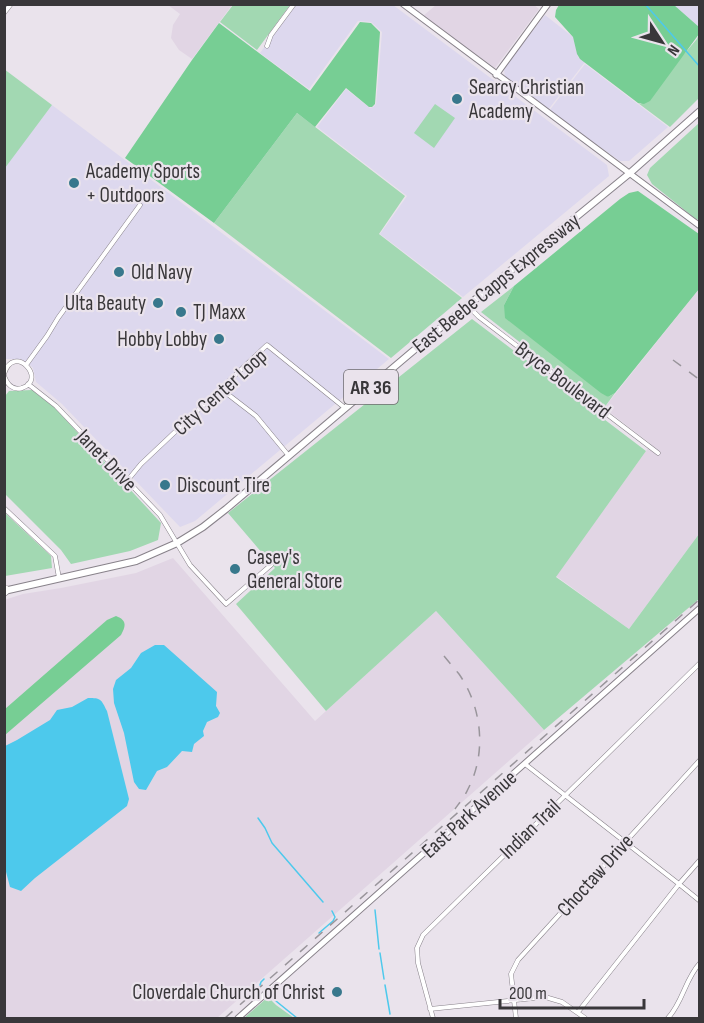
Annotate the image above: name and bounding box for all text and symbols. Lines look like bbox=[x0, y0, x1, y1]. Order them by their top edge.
north arrow bbox=[632, 12, 692, 72]
text: N bbox=[663, 41, 683, 59]
place label: Searcy Christian Academy bbox=[468, 75, 584, 124]
marker: Searcy Christian Academy bbox=[450, 92, 464, 106]
place label: Academy Sports + Outdoors bbox=[85, 159, 200, 208]
marker: Academy Sports + Outdoors bbox=[67, 176, 81, 190]
street label: East Beebe Capps Expressway bbox=[407, 208, 585, 359]
place label: Old Navy bbox=[131, 260, 192, 285]
marker: Old Navy bbox=[112, 265, 126, 279]
place label: Ulta Beauty bbox=[65, 291, 146, 316]
marker: Ulta Beauty bbox=[151, 296, 165, 310]
place label: TJ Maxx bbox=[193, 300, 246, 325]
marker: TJ Maxx bbox=[174, 305, 188, 319]
place label: Hobby Lobby bbox=[117, 327, 207, 352]
marker: Hobby Lobby bbox=[212, 332, 226, 346]
street label: Bryce Boulevard bbox=[510, 336, 615, 424]
street label: City Center Loop bbox=[168, 344, 272, 441]
road number: AR 36 bbox=[344, 370, 398, 404]
street label: Janet Drive bbox=[70, 424, 142, 496]
place label: Discount Tire bbox=[177, 473, 270, 498]
marker: Discount Tire bbox=[158, 478, 172, 492]
place label: Casey's General Store bbox=[247, 545, 343, 594]
marker: Casey's General Store bbox=[228, 562, 242, 576]
street label: East Park Avenue bbox=[417, 765, 522, 864]
street label: Indian Trail bbox=[495, 794, 566, 864]
street label: Choctaw Drive bbox=[552, 829, 639, 922]
scale bar bbox=[500, 972, 644, 1010]
place label: Cloverdale Church of Christ bbox=[132, 980, 325, 1005]
text: 200 m bbox=[509, 983, 547, 1004]
marker: Cloverdale Church of Christ bbox=[330, 985, 344, 999]

